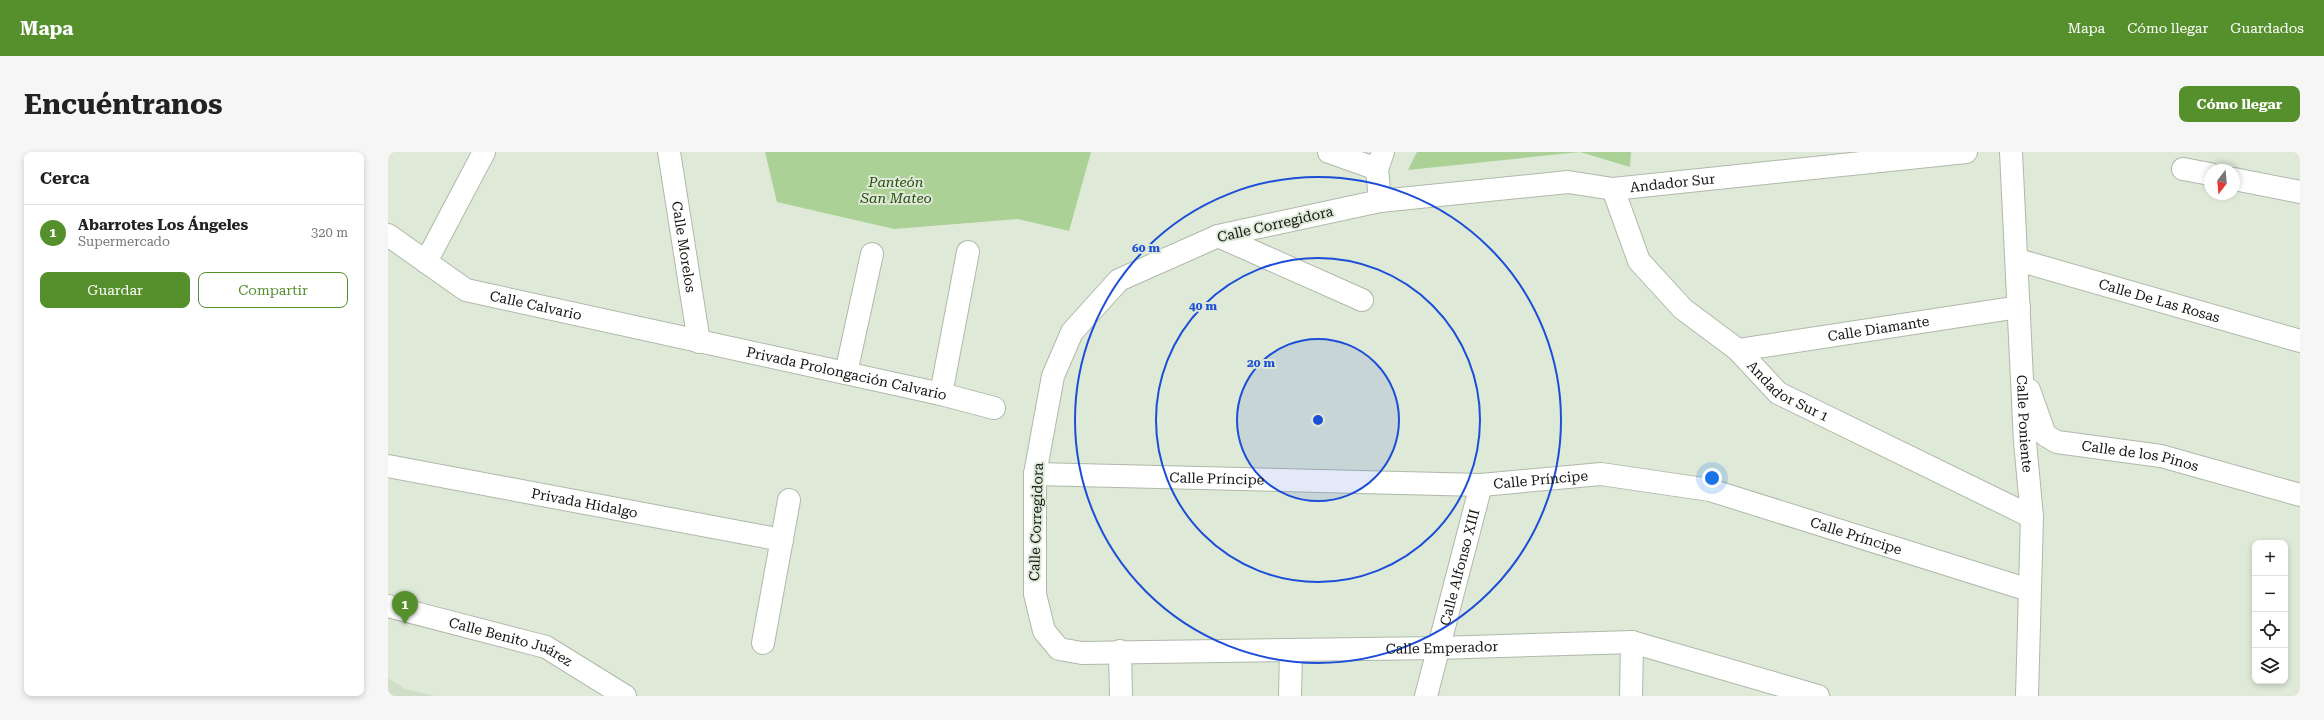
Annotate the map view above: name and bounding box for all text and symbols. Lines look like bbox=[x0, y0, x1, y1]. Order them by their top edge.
text: Mapa bbox=[20, 17, 73, 40]
text: Mapa bbox=[2068, 20, 2105, 36]
text: Cómo llegar bbox=[2127, 20, 2208, 36]
text: Guardados bbox=[2230, 20, 2304, 36]
button: Cómo llegar bbox=[2179, 86, 2300, 122]
text: Encuéntranos bbox=[24, 88, 222, 121]
north arrow bbox=[2204, 164, 2240, 200]
text: Cerca bbox=[40, 168, 90, 188]
street label: Andador Sur bbox=[1629, 170, 1716, 195]
park label: Panteón San Mateo bbox=[859, 174, 932, 206]
street label: Calle Morelos bbox=[669, 200, 699, 294]
street label: Calle Corregidora bbox=[1216, 203, 1335, 245]
text: Abarrotes Los Ángeles bbox=[78, 216, 248, 234]
text: 1 bbox=[49, 225, 57, 240]
text: 320 m bbox=[311, 225, 348, 240]
text: Supermercado bbox=[78, 234, 170, 249]
text: 60 m bbox=[1132, 241, 1160, 255]
button: Guardar bbox=[40, 272, 190, 308]
button: Compartir bbox=[198, 272, 348, 308]
street label: Calle De Las Rosas bbox=[2097, 276, 2222, 326]
street label: Calle Calvario bbox=[488, 287, 583, 323]
text: 40 m bbox=[1189, 299, 1217, 313]
street label: Calle Diamante bbox=[1826, 313, 1931, 344]
street label: Privada Prolongación Calvario bbox=[745, 344, 949, 403]
text: 20 m bbox=[1247, 356, 1275, 370]
street label: Andador Sur 1 bbox=[1744, 357, 1832, 425]
street label: Calle Poniente bbox=[2014, 374, 2036, 474]
centre of rings bbox=[1311, 413, 1325, 427]
street label: Calle de los Pinos bbox=[2081, 437, 2201, 474]
street label: Calle Corregidora bbox=[1026, 462, 1046, 581]
street label: Calle Príncipe bbox=[1493, 467, 1589, 492]
your location bbox=[1702, 468, 1722, 488]
street label: Calle Príncipe bbox=[1169, 469, 1265, 488]
street label: Privada Hidalgo bbox=[530, 485, 639, 521]
street label: Calle Alfonso XIII bbox=[1437, 507, 1482, 627]
street label: Calle Príncipe bbox=[1808, 514, 1904, 558]
map controls bbox=[2252, 540, 2288, 684]
button: + bbox=[2252, 540, 2288, 576]
button: − bbox=[2252, 576, 2288, 612]
pin: 1 bbox=[392, 591, 418, 624]
button: locate bbox=[2252, 612, 2288, 648]
street label: Calle Benito Juárez bbox=[447, 614, 576, 670]
street label: Calle Emperador bbox=[1385, 638, 1499, 657]
button: layers bbox=[2252, 648, 2288, 684]

